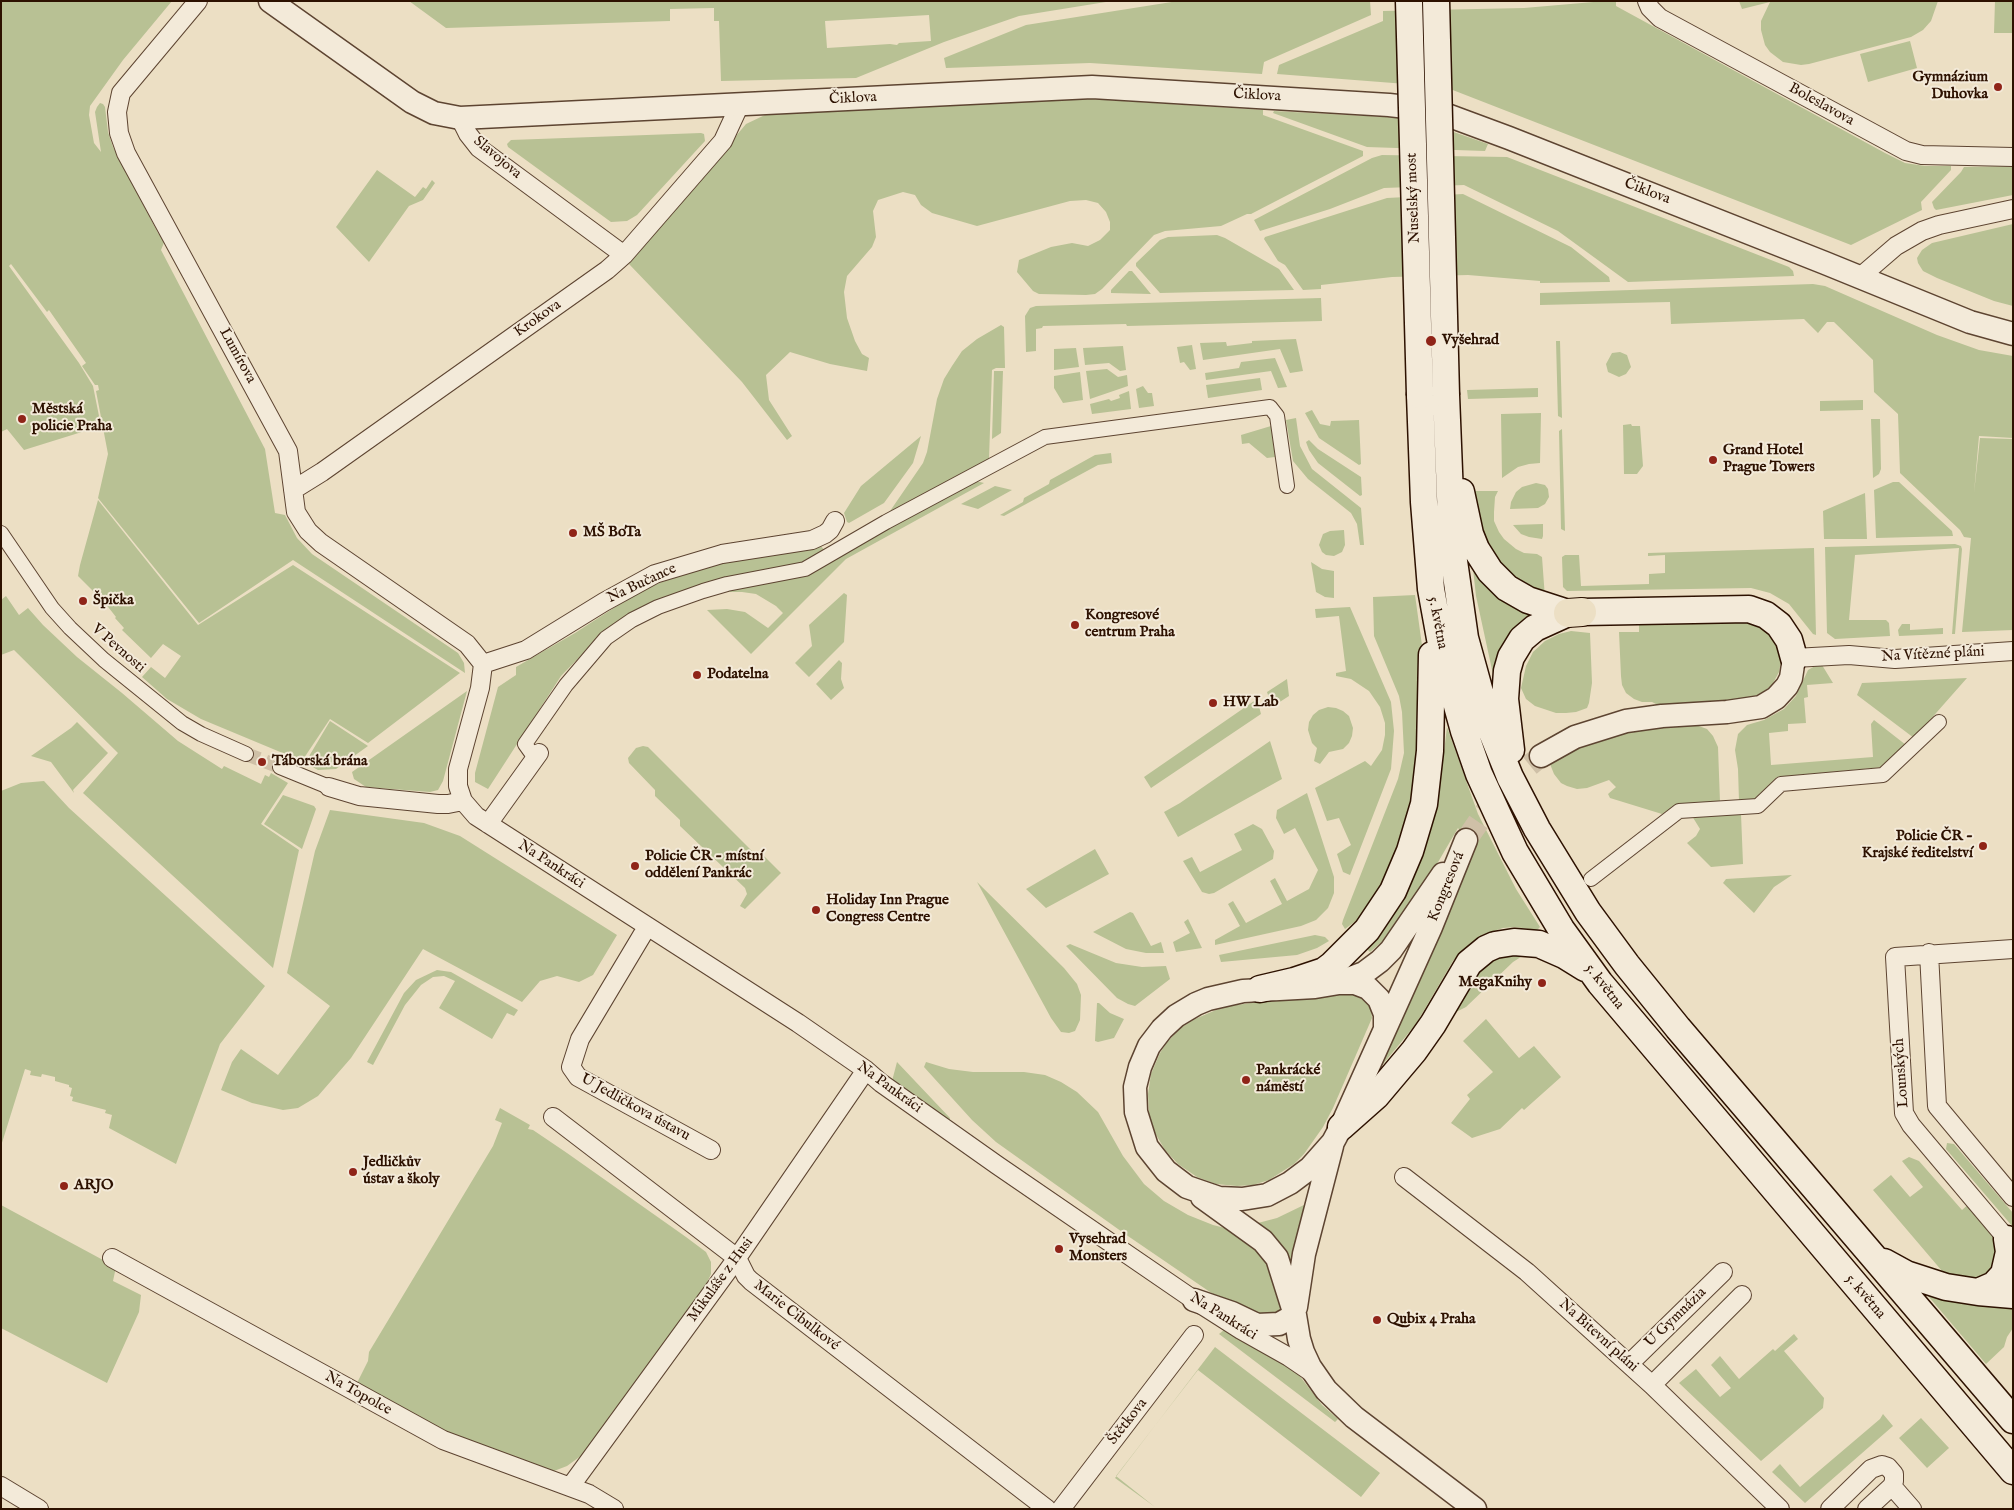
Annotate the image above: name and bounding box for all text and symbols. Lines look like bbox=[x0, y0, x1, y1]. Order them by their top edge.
place label: Gymnázium Duhovka bbox=[1912, 69, 1988, 104]
street label: Boleslavova bbox=[1785, 80, 1857, 130]
marker: Gymnázium Duhovka bbox=[1992, 81, 2004, 93]
street label: Čiklova bbox=[1233, 86, 1281, 106]
street label: Čiklova bbox=[829, 89, 877, 109]
street label: Slavojova bbox=[469, 133, 525, 183]
street label: Nuselský most bbox=[1403, 152, 1425, 244]
street label: Čiklova bbox=[1621, 175, 1673, 209]
street label: Krokova bbox=[511, 296, 565, 342]
street label: Lumírova bbox=[214, 325, 260, 387]
place label: Vyšehrad bbox=[1442, 332, 1499, 350]
marker: Vyšehrad bbox=[1424, 334, 1438, 348]
place label: Městská policie Praha bbox=[32, 401, 112, 436]
marker: Městská policie Praha bbox=[16, 413, 28, 425]
place label: Grand Hotel Prague Towers bbox=[1723, 442, 1815, 477]
marker: Grand Hotel Prague Towers bbox=[1707, 454, 1719, 466]
place label: MŠ BoTa bbox=[583, 524, 641, 542]
marker: MŠ BoTa bbox=[567, 527, 579, 539]
street label: Na Bučance bbox=[605, 560, 679, 608]
place label: Špička bbox=[93, 592, 134, 610]
marker: Špička bbox=[77, 595, 89, 607]
street label: 5. května bbox=[1423, 595, 1451, 651]
place label: Kongresové centrum Praha bbox=[1085, 607, 1175, 642]
marker: Kongresové centrum Praha bbox=[1069, 619, 1081, 631]
street label: V Pevnosti bbox=[87, 621, 149, 677]
street label: Na Vítězné pláni bbox=[1881, 643, 1985, 667]
place label: Podatelna bbox=[707, 666, 769, 684]
marker: Podatelna bbox=[691, 669, 703, 681]
place label: HW Lab bbox=[1223, 694, 1279, 712]
marker: HW Lab bbox=[1207, 697, 1219, 709]
place label: Táborská brána bbox=[272, 753, 368, 771]
marker: Táborská brána bbox=[256, 756, 268, 768]
place label: Policie ČR - Krajské ředitelství bbox=[1862, 828, 1973, 863]
street label: Na Pankráci bbox=[514, 837, 588, 893]
marker: Policie ČR - Krajské ředitelství bbox=[1977, 840, 1989, 852]
place label: Policie ČR - místní oddělení Pankrác bbox=[645, 848, 764, 883]
street label: Kongresová bbox=[1425, 849, 1469, 925]
marker: Policie ČR - místní oddělení Pankrác bbox=[629, 860, 641, 872]
place label: Holiday Inn Prague Congress Centre bbox=[826, 892, 949, 927]
marker: Holiday Inn Prague Congress Centre bbox=[810, 904, 822, 916]
street label: 5. května bbox=[1581, 961, 1627, 1013]
place label: MegaKnihy bbox=[1458, 974, 1532, 992]
marker: MegaKnihy bbox=[1536, 977, 1548, 989]
street label: Lounských bbox=[1891, 1038, 1913, 1108]
street label: Na Pankráci bbox=[853, 1058, 925, 1118]
place label: Pankrácké náměstí bbox=[1256, 1062, 1320, 1097]
street label: U Jedličkova ústavu bbox=[577, 1070, 693, 1146]
marker: Pankrácké náměstí bbox=[1240, 1074, 1252, 1086]
place label: Jedličkův ústav a školy bbox=[363, 1154, 440, 1189]
marker: Jedličkův ústav a školy bbox=[347, 1166, 359, 1178]
place label: ARJO bbox=[74, 1177, 114, 1195]
marker: ARJO bbox=[58, 1180, 70, 1192]
place label: Vysehrad Monsters bbox=[1069, 1231, 1127, 1266]
street label: Mikuláše z Husi bbox=[684, 1234, 758, 1326]
marker: Vysehrad Monsters bbox=[1053, 1243, 1065, 1255]
street label: 5. května bbox=[1841, 1271, 1889, 1323]
street label: Marie Cibulkové bbox=[750, 1277, 842, 1355]
street label: U Gymnázia bbox=[1641, 1284, 1711, 1352]
street label: Na Pankráci bbox=[1186, 1289, 1260, 1345]
street label: Na Bitevní pláni bbox=[1555, 1296, 1641, 1376]
place label: Qubix 4 Praha bbox=[1387, 1311, 1475, 1329]
marker: Qubix 4 Praha bbox=[1371, 1314, 1383, 1326]
street label: Na Topolce bbox=[321, 1368, 395, 1420]
street label: Štětkova bbox=[1104, 1395, 1152, 1449]

